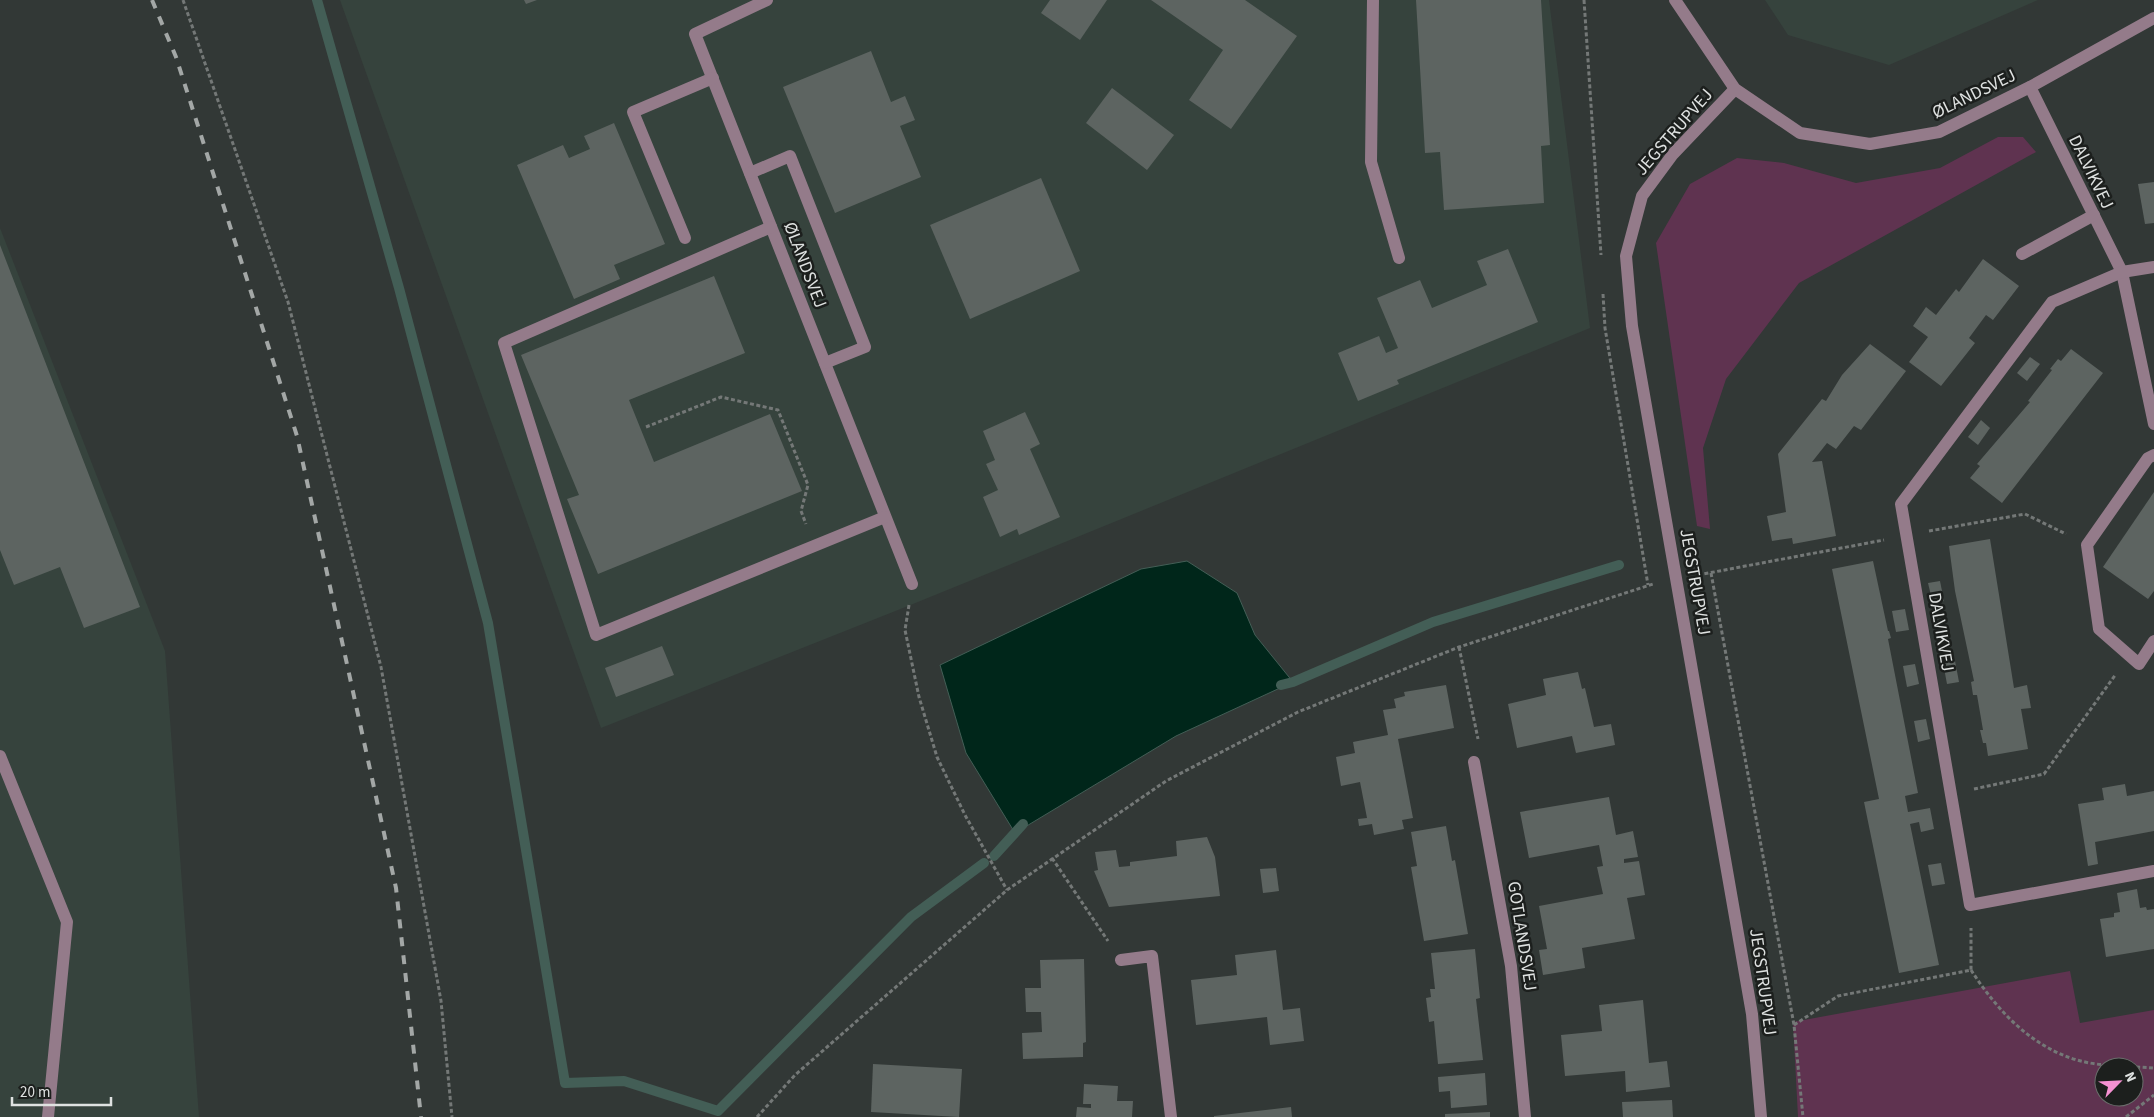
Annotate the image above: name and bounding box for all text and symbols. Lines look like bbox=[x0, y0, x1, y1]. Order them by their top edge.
street label: ØLANDSVEJ bbox=[1928, 63, 2020, 125]
street label: JEGSTRUPVEJ bbox=[1629, 83, 1719, 181]
street label: DALVIKVEJ bbox=[2062, 131, 2120, 213]
street label: ØLANDSVEJ bbox=[777, 218, 833, 312]
street label: JEGSTRUPVEJ bbox=[1673, 527, 1717, 637]
street label: DALVIKVEJ bbox=[1922, 591, 1960, 673]
street label: GOTLANDSVEJ bbox=[1501, 879, 1543, 993]
street label: JEGSTRUPVEJ bbox=[1743, 927, 1783, 1037]
north arrow bbox=[2094, 1057, 2144, 1107]
text: N bbox=[2119, 1069, 2141, 1085]
scale bar bbox=[12, 1074, 111, 1106]
text: 20 m bbox=[20, 1082, 50, 1103]

